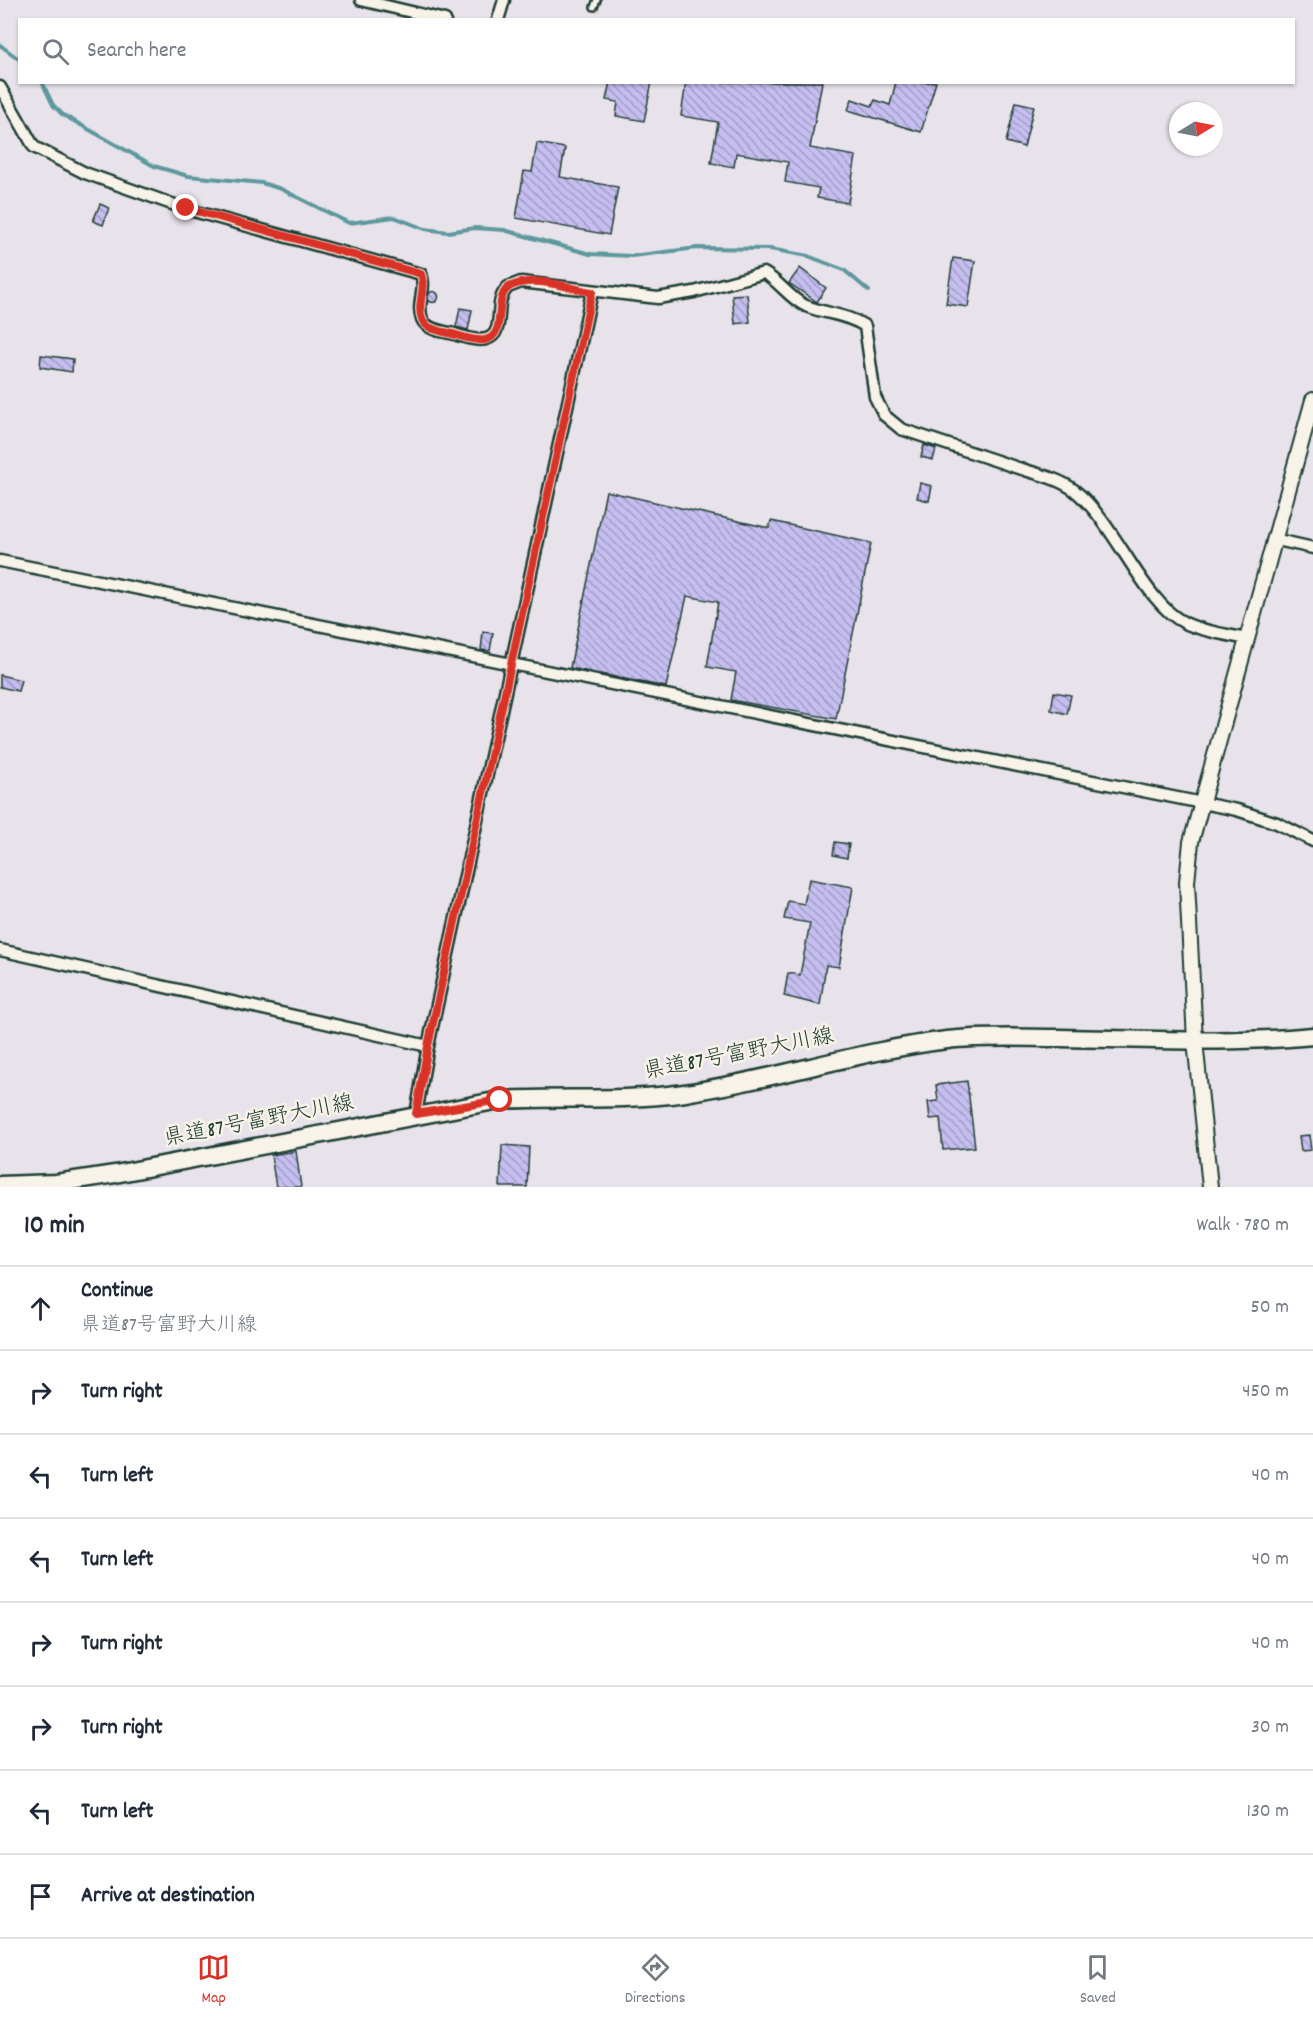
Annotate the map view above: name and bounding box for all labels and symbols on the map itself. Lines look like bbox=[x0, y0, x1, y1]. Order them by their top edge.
north arrow bbox=[1169, 102, 1223, 156]
route end bbox=[172, 194, 198, 220]
street label: 県道87号富野大川線 bbox=[641, 1021, 837, 1089]
route start bbox=[486, 1086, 512, 1112]
street label: 県道87号富野大川線 bbox=[161, 1088, 357, 1156]

